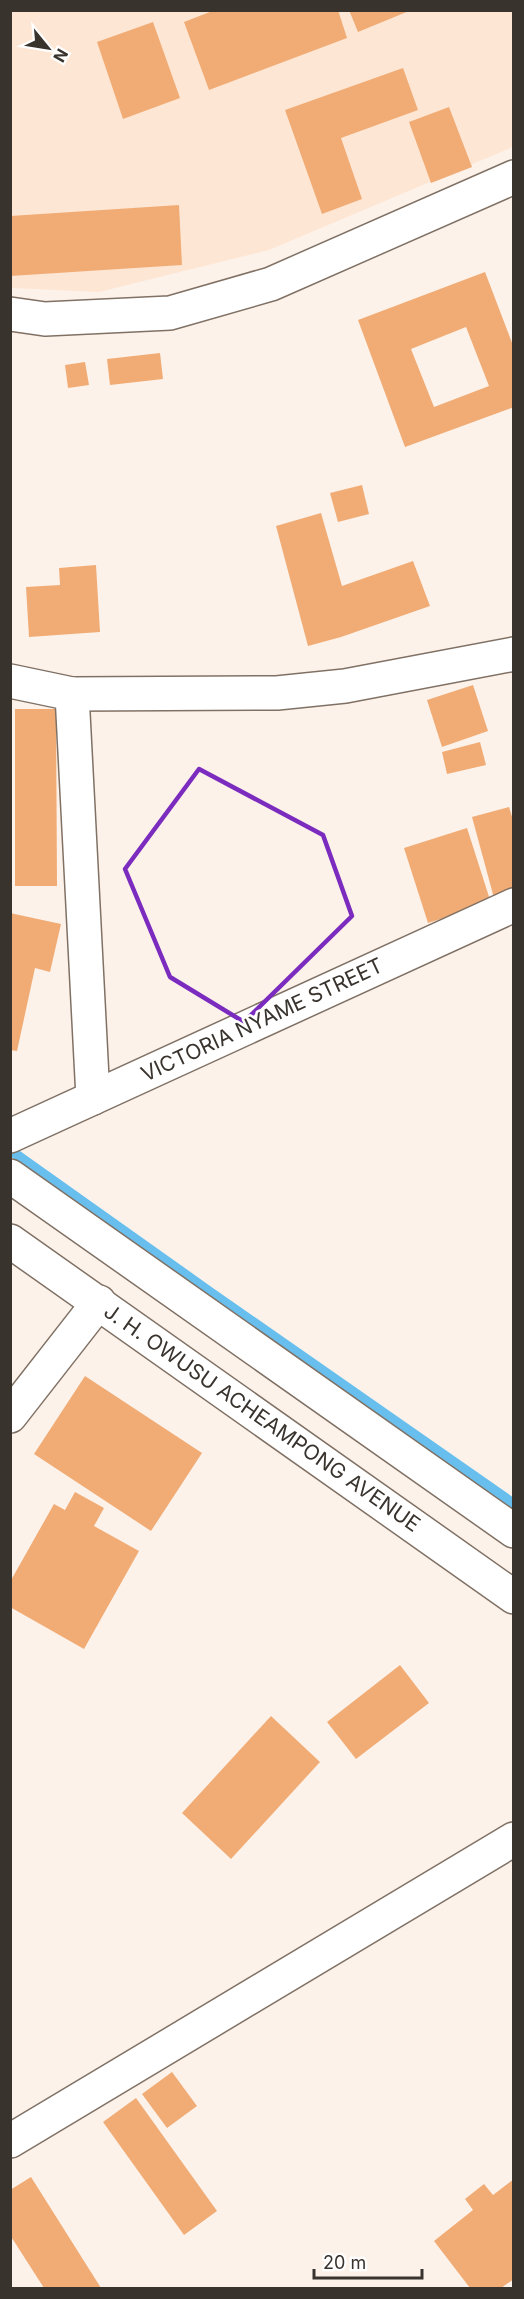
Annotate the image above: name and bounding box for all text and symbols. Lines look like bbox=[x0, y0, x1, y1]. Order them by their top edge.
north arrow bbox=[18, 18, 78, 78]
text: N bbox=[49, 45, 73, 66]
street label: VICTORIA NYAME STREET bbox=[137, 952, 387, 1087]
street label: J. H. OWUSU ACHEAMPONG AVENUE bbox=[99, 1298, 425, 1537]
scale bar bbox=[314, 2242, 422, 2280]
text: 20 m bbox=[323, 2252, 366, 2273]

